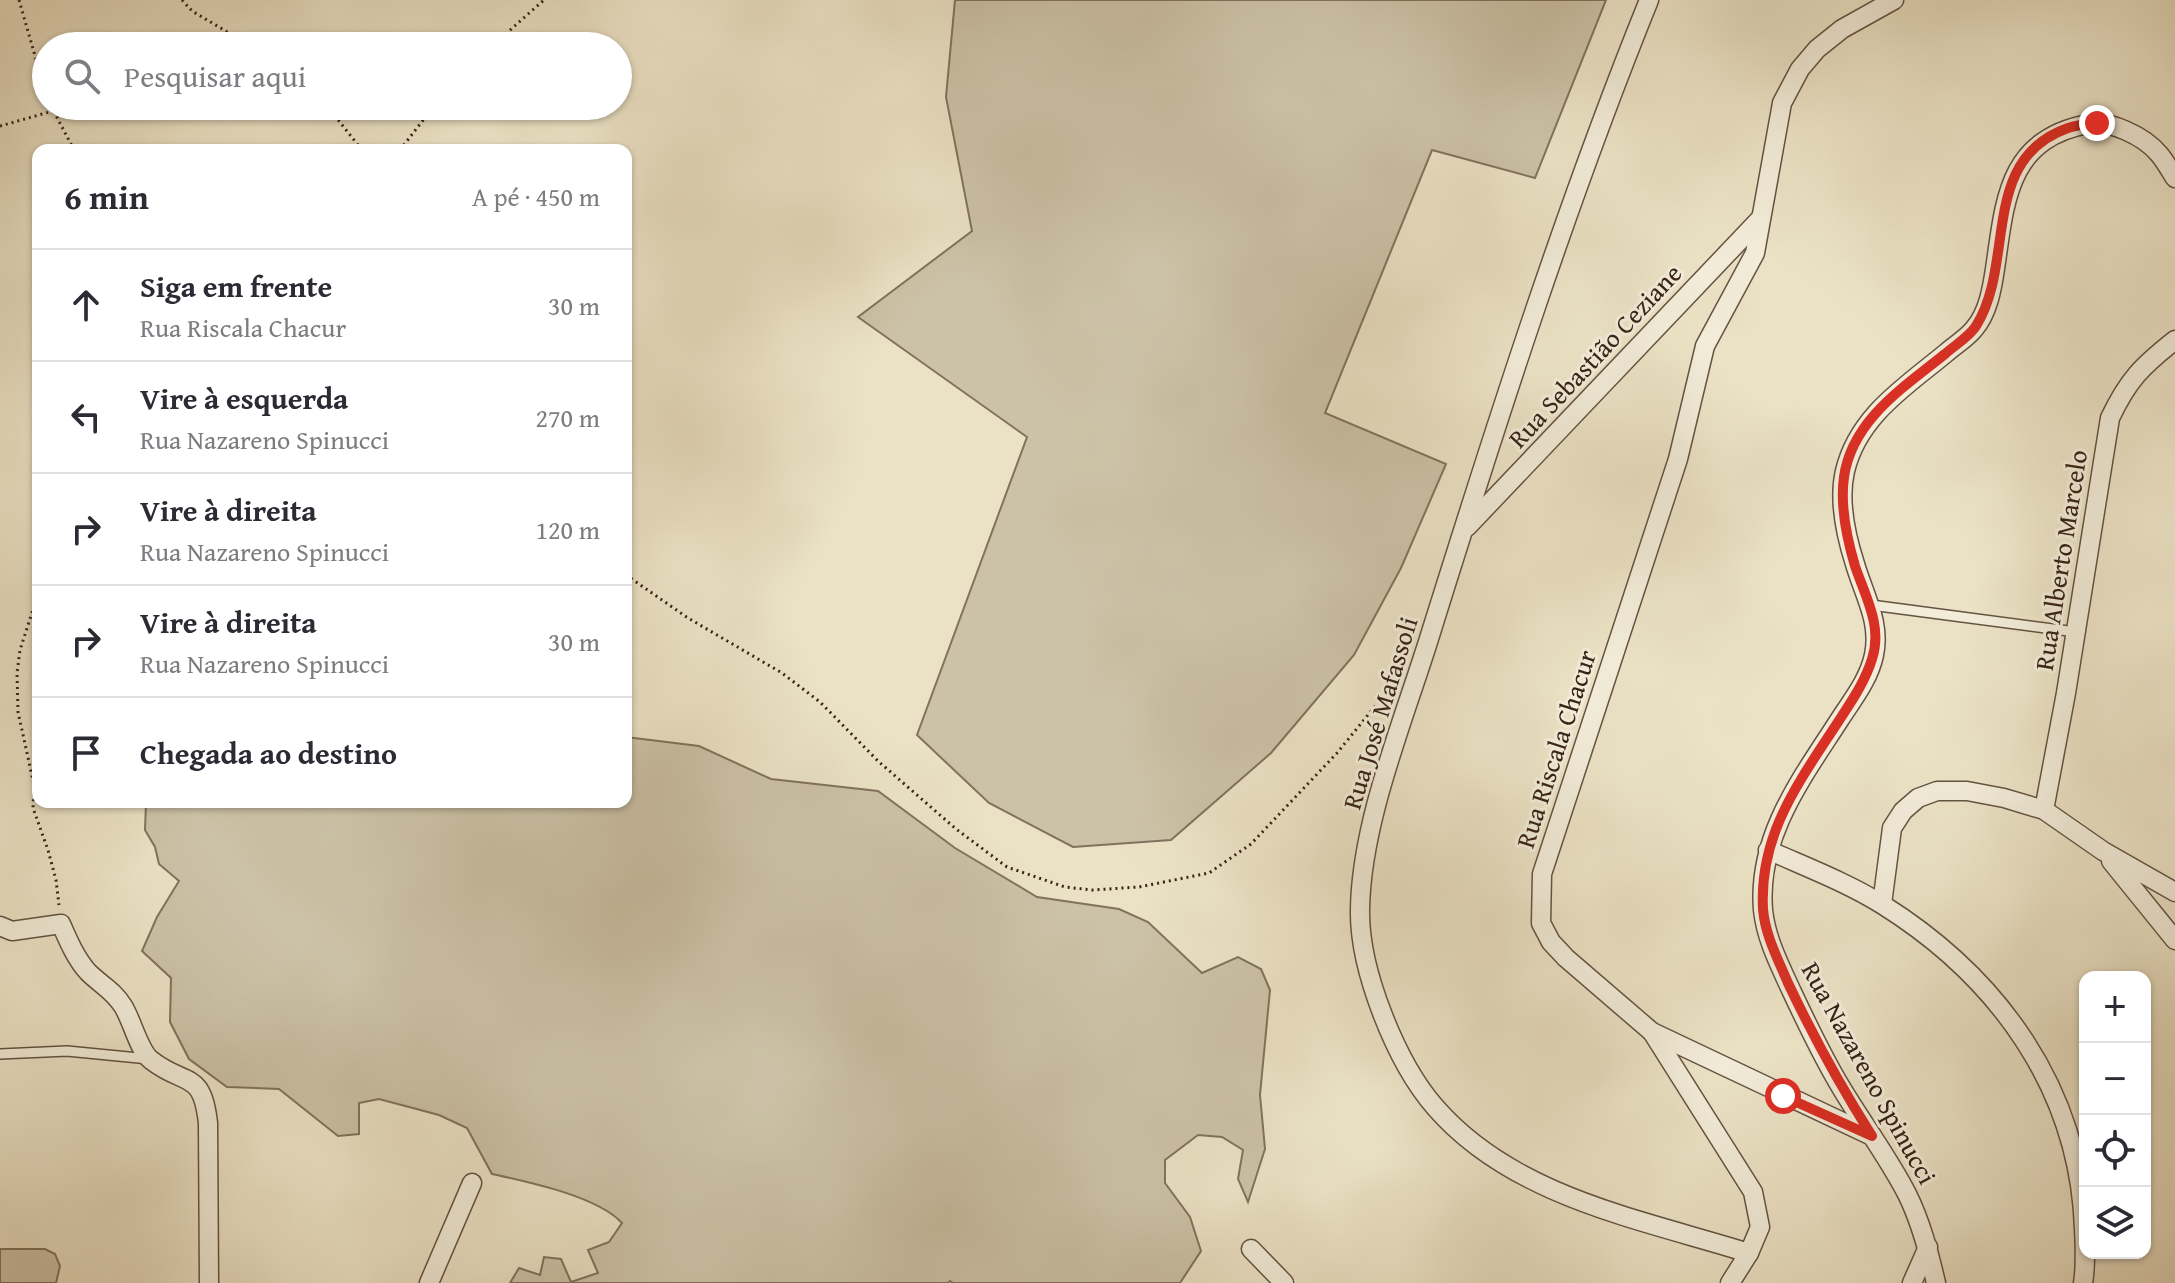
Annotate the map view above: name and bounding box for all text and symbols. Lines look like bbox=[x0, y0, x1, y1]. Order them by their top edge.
search box bbox=[32, 32, 632, 120]
icon: search bbox=[60, 54, 104, 98]
text: Pesquisar aqui bbox=[124, 54, 306, 98]
route end bbox=[2079, 105, 2115, 141]
text: 6 min bbox=[64, 172, 149, 221]
text: A pé · 450 m bbox=[472, 177, 600, 216]
street label: Rua Sebastião Ceziane bbox=[1499, 255, 1691, 457]
text: Siga em frente bbox=[140, 264, 332, 308]
icon: ahead bbox=[64, 283, 108, 327]
text: 30 m bbox=[548, 286, 600, 325]
text: Rua Riscala Chacur bbox=[140, 308, 346, 347]
text: Vire à esquerda bbox=[140, 376, 348, 420]
icon: left bbox=[64, 395, 108, 439]
text: 270 m bbox=[535, 398, 600, 437]
text: Rua Nazareno Spinucci bbox=[140, 420, 389, 459]
street label: Rua Alberto Marcelo bbox=[2024, 447, 2097, 673]
text: Vire à direita bbox=[140, 488, 317, 532]
icon: right bbox=[64, 507, 108, 551]
text: 120 m bbox=[535, 510, 600, 549]
text: Rua Nazareno Spinucci bbox=[140, 532, 389, 571]
text: Vire à direita bbox=[140, 600, 317, 644]
street label: Rua José Mafassoli bbox=[1332, 612, 1427, 814]
icon: right bbox=[64, 619, 108, 663]
text: 30 m bbox=[548, 622, 600, 661]
text: Rua Nazareno Spinucci bbox=[140, 644, 389, 683]
street label: Rua Riscala Chacur bbox=[1505, 645, 1606, 853]
icon: arrive bbox=[64, 731, 108, 775]
text: Chegada ao destino bbox=[140, 731, 397, 775]
street label: Rua Nazareno Spinucci bbox=[1792, 954, 1947, 1191]
map controls bbox=[2079, 971, 2151, 1259]
button: + bbox=[2079, 971, 2151, 1043]
button: − bbox=[2079, 1043, 2151, 1115]
route start bbox=[1765, 1078, 1801, 1114]
button: locate bbox=[2079, 1115, 2151, 1187]
button: layers bbox=[2079, 1187, 2151, 1259]

